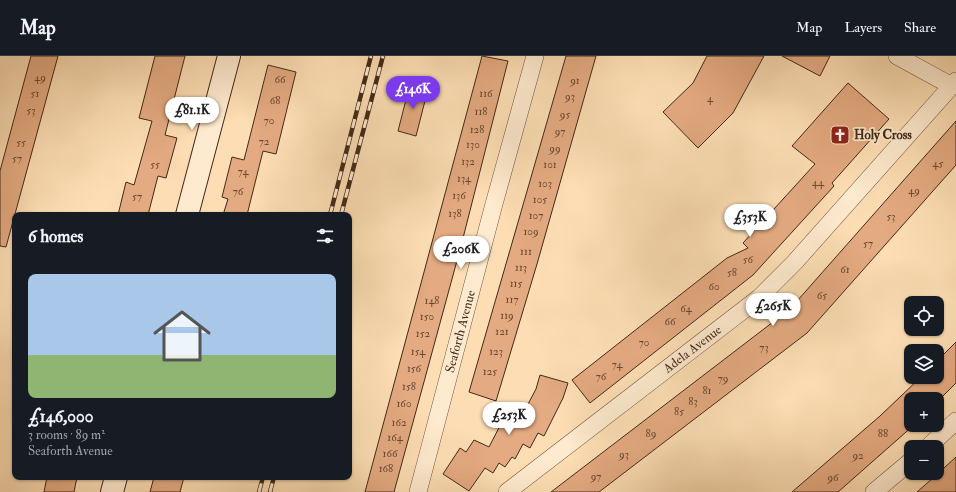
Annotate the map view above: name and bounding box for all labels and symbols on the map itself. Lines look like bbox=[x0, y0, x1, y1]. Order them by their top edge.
house number: 49 bbox=[34, 71, 46, 84]
house number: 66 bbox=[274, 73, 287, 86]
house number: 91 bbox=[569, 74, 580, 87]
pin: £146K bbox=[385, 76, 441, 110]
house number: 51 bbox=[31, 87, 39, 100]
house number: 116 bbox=[479, 87, 494, 100]
house number: 93 bbox=[564, 90, 575, 103]
house number: 4 bbox=[707, 92, 714, 105]
house number: 68 bbox=[270, 94, 280, 107]
pin: £81.1K bbox=[159, 97, 225, 131]
house number: 53 bbox=[26, 104, 36, 117]
house number: 118 bbox=[474, 105, 488, 118]
house number: 95 bbox=[559, 108, 570, 121]
house number: 70 bbox=[264, 114, 275, 127]
house number: 128 bbox=[470, 123, 484, 136]
church icon: Holy Cross bbox=[829, 124, 851, 146]
house number: 97 bbox=[554, 125, 565, 138]
place label: Holy Cross bbox=[854, 127, 912, 144]
house number: 72 bbox=[259, 135, 270, 148]
house number: 55 bbox=[16, 136, 26, 149]
house number: 130 bbox=[466, 138, 480, 151]
house number: 99 bbox=[548, 142, 561, 155]
house number: 57 bbox=[12, 152, 22, 165]
house number: 132 bbox=[461, 155, 475, 168]
house number: 45 bbox=[933, 157, 944, 170]
house number: 55 bbox=[150, 158, 160, 171]
house number: 101 bbox=[543, 158, 557, 171]
house number: 74 bbox=[238, 165, 249, 178]
house number: 134 bbox=[457, 172, 472, 185]
house number: 44 bbox=[812, 176, 825, 189]
house number: 103 bbox=[538, 177, 552, 190]
house number: 49 bbox=[908, 184, 920, 197]
house number: 76 bbox=[233, 185, 245, 198]
house number: 136 bbox=[452, 189, 467, 202]
house number: 57 bbox=[132, 190, 142, 203]
house number: 105 bbox=[533, 193, 547, 206]
pin: £353K bbox=[722, 204, 778, 238]
house number: 138 bbox=[448, 207, 462, 220]
house number: 107 bbox=[529, 209, 543, 222]
house number: 53 bbox=[886, 210, 896, 223]
house number: 109 bbox=[523, 225, 539, 238]
pin: £206K bbox=[433, 236, 489, 270]
house number: 57 bbox=[863, 237, 873, 250]
house number: 111 bbox=[520, 245, 532, 258]
house number: 56 bbox=[743, 253, 755, 266]
house number: 113 bbox=[515, 261, 527, 274]
house number: 61 bbox=[840, 263, 850, 276]
house number: 58 bbox=[727, 266, 737, 279]
house number: 115 bbox=[510, 277, 522, 290]
house number: 60 bbox=[708, 280, 720, 293]
street label: Seaforth Avenue bbox=[442, 288, 479, 375]
house number: 65 bbox=[817, 289, 827, 302]
house number: 117 bbox=[506, 293, 518, 306]
pin: £265K bbox=[745, 293, 801, 327]
house number: 148 bbox=[424, 294, 440, 307]
house number: 64 bbox=[680, 302, 693, 315]
house number: 119 bbox=[500, 309, 514, 322]
house number: 150 bbox=[420, 310, 434, 323]
house number: 66 bbox=[664, 315, 677, 328]
street label: Adela Avenue bbox=[659, 321, 725, 377]
house number: 121 bbox=[495, 325, 509, 338]
house number: 152 bbox=[416, 327, 431, 340]
house number: 70 bbox=[639, 336, 650, 349]
house number: 73 bbox=[759, 341, 769, 354]
house number: 154 bbox=[411, 345, 426, 358]
house number: 123 bbox=[489, 345, 503, 358]
house number: 74 bbox=[612, 358, 623, 371]
house number: 156 bbox=[407, 362, 423, 375]
house number: 125 bbox=[483, 365, 497, 378]
house number: 76 bbox=[596, 370, 608, 383]
house number: 79 bbox=[718, 372, 728, 385]
house number: 158 bbox=[402, 380, 416, 393]
house number: 81 bbox=[702, 384, 712, 397]
house number: 83 bbox=[688, 395, 698, 408]
house number: 160 bbox=[396, 397, 412, 410]
pin: £253K bbox=[481, 402, 537, 436]
house number: 85 bbox=[674, 405, 684, 418]
house number: 162 bbox=[392, 416, 407, 429]
house number: 89 bbox=[646, 427, 656, 440]
house number: 88 bbox=[878, 427, 888, 440]
house number: 164 bbox=[387, 431, 404, 444]
house number: 166 bbox=[383, 447, 399, 460]
house number: 93 bbox=[618, 448, 629, 461]
house number: 92 bbox=[851, 449, 864, 462]
house number: 168 bbox=[379, 462, 393, 475]
house number: 97 bbox=[590, 470, 601, 483]
house number: 96 bbox=[826, 471, 840, 484]

